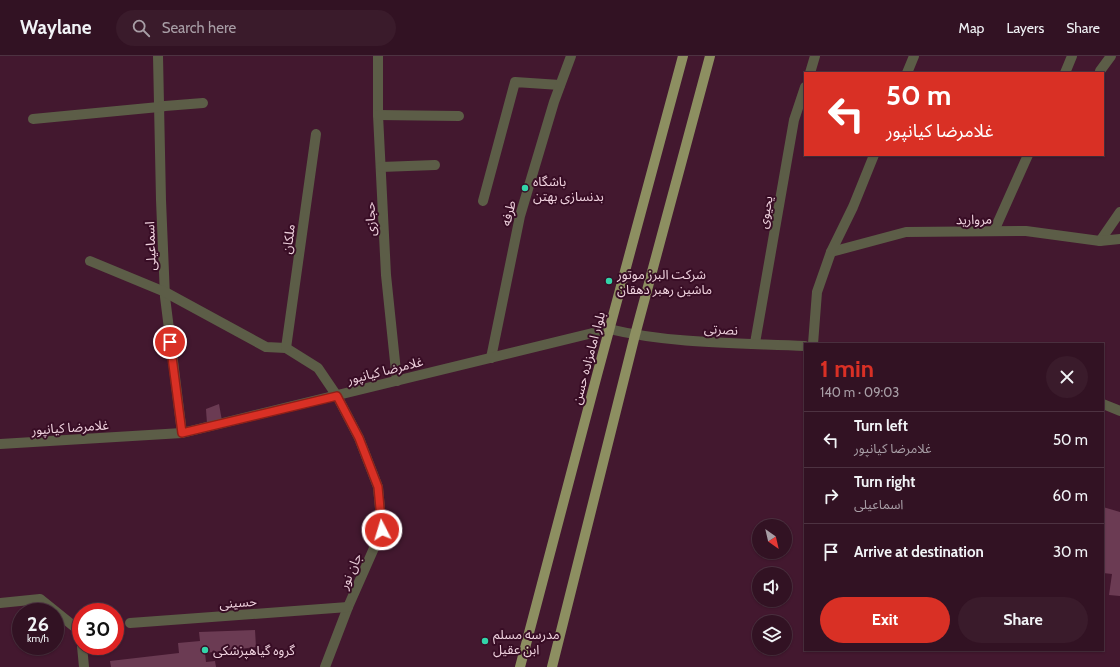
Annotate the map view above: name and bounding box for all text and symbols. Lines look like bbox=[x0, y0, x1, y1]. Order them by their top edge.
search box bbox=[116, 10, 396, 46]
text: Waylane bbox=[20, 16, 92, 39]
icon: search bbox=[130, 17, 152, 39]
text: Search here bbox=[162, 19, 236, 37]
text: Map bbox=[959, 19, 984, 37]
text: Layers bbox=[1006, 19, 1044, 37]
text: Share bbox=[1066, 19, 1100, 37]
text: 50 m bbox=[886, 78, 951, 112]
icon: left bbox=[820, 88, 872, 140]
text: غلامرضا کیانپور bbox=[886, 120, 993, 142]
place label: باشگاه بدنسازی بهتن bbox=[533, 173, 604, 205]
marker: باشگاه بدنسازی بهتن bbox=[520, 183, 530, 193]
street label: یحیوی bbox=[754, 194, 777, 230]
street label: طرفه bbox=[497, 198, 519, 227]
street label: حجازی bbox=[361, 201, 380, 236]
street label: مروارید bbox=[956, 211, 992, 227]
street label: اسماعیلی bbox=[141, 221, 160, 271]
street label: ملکان bbox=[278, 223, 299, 255]
place label: شرکت البرز موتور ماشین رهبر دهقان bbox=[616, 266, 712, 298]
marker: شرکت البرز موتور ماشین رهبر دهقان bbox=[604, 276, 614, 286]
street label: بلوار امامزاده حسن bbox=[568, 310, 609, 406]
street label: نصرتی bbox=[704, 320, 738, 339]
pin bbox=[153, 325, 187, 359]
icon: arrive bbox=[159, 331, 181, 353]
street label: غلامرضا کیانپور bbox=[344, 353, 426, 389]
text: 1 min bbox=[820, 354, 874, 383]
button: close bbox=[1046, 356, 1088, 398]
text: 140 m · 09:03 bbox=[820, 384, 899, 400]
street label: غلامرضا کیانپور bbox=[30, 416, 110, 440]
text: Turn left bbox=[854, 417, 908, 435]
icon: left bbox=[820, 429, 842, 451]
text: 50 m bbox=[1053, 431, 1088, 449]
text: غلامرضا کیانپور bbox=[854, 440, 932, 456]
text: Turn right bbox=[854, 473, 915, 491]
icon: right bbox=[820, 485, 842, 507]
text: 60 m bbox=[1052, 487, 1088, 505]
text: اسماعیلی bbox=[854, 496, 903, 512]
position arrow bbox=[361, 509, 403, 551]
north arrow bbox=[752, 519, 792, 559]
map controls bbox=[752, 519, 792, 655]
icon: arrive bbox=[820, 541, 842, 563]
text: Arrive at destination bbox=[854, 543, 984, 561]
text: 30 m bbox=[1053, 543, 1088, 561]
street label: جان نور bbox=[335, 550, 366, 593]
button: sound bbox=[752, 567, 792, 607]
street label: حسینی bbox=[219, 593, 258, 612]
button: Exit bbox=[820, 597, 950, 643]
button: Share bbox=[958, 597, 1088, 643]
speed limit sign: 30 bbox=[72, 603, 124, 655]
text: 26 bbox=[27, 612, 49, 636]
button: layers bbox=[752, 615, 792, 655]
place label: مدرسه مسلم ابن عقیل bbox=[493, 626, 560, 658]
text: km/h bbox=[27, 632, 49, 645]
marker: مدرسه مسلم ابن عقیل bbox=[480, 636, 490, 646]
place label: گروه گیاهپزشکی bbox=[213, 642, 296, 660]
marker: گروه گیاهپزشکی bbox=[200, 645, 210, 655]

